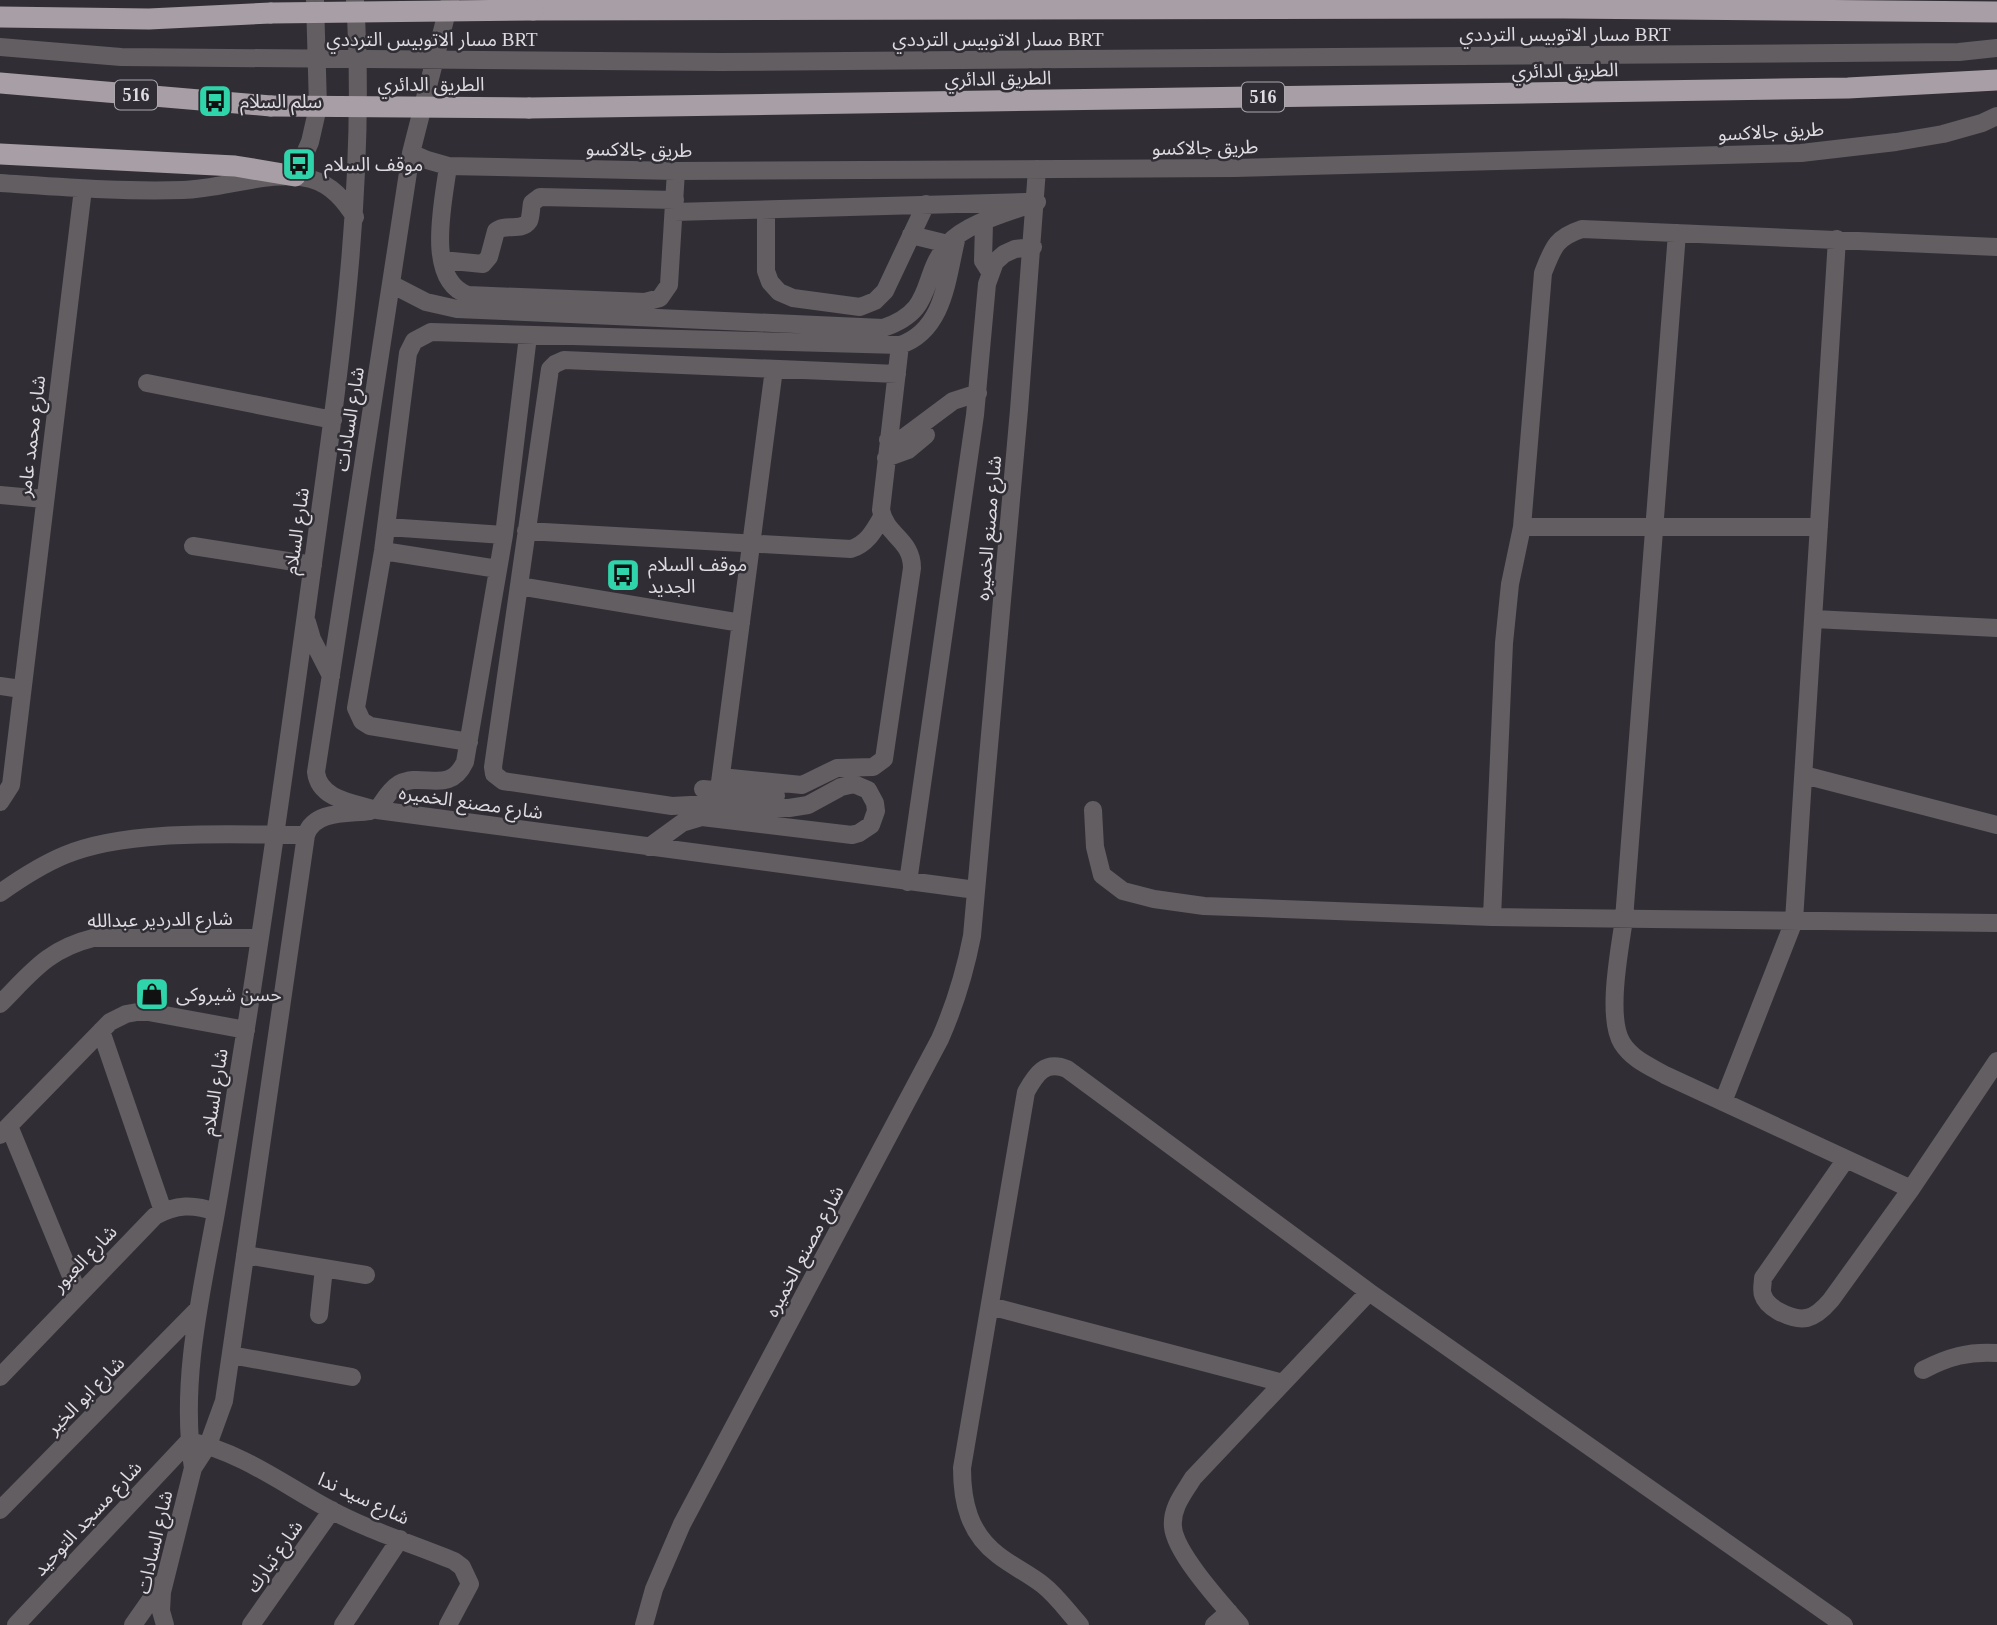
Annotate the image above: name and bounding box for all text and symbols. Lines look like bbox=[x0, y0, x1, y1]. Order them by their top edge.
street label: مسار الاتوبيس الترددي BRT bbox=[1459, 24, 1671, 49]
street label: مسار الاتوبيس الترددي BRT bbox=[326, 29, 538, 54]
street label: مسار الاتوبيس الترددي BRT bbox=[892, 29, 1104, 54]
street label: الطريق الدائري bbox=[1511, 59, 1619, 86]
street label: الطريق الدائري bbox=[944, 67, 1052, 94]
street label: الطريق الدائري bbox=[378, 74, 484, 99]
road number: 516 bbox=[115, 80, 157, 110]
bus stop icon: سلم السلام bbox=[196, 82, 234, 120]
road number: 516 bbox=[1242, 82, 1284, 112]
place label: سلم السلام bbox=[240, 91, 322, 116]
street label: طريق جالاكسو bbox=[1717, 118, 1825, 146]
street label: طريق جالاكسو bbox=[1152, 136, 1258, 160]
street label: طريق جالاكسو bbox=[586, 138, 692, 162]
bus stop icon: موقف السلام bbox=[280, 145, 318, 183]
place label: موقف السلام bbox=[324, 154, 423, 179]
street label: شارع السادات bbox=[331, 365, 371, 473]
street label: شارع محمد عامر bbox=[14, 374, 52, 499]
street label: شارع مصنع الخميره bbox=[972, 455, 1009, 602]
street label: شارع السلام bbox=[280, 486, 317, 577]
place label: موقف السلام الجديد bbox=[648, 554, 747, 597]
bus stop icon: موقف السلام الجديد bbox=[604, 556, 642, 594]
street label: شارع مصنع الخميره bbox=[397, 782, 544, 827]
street label: شارع الدردير عبدالله bbox=[87, 908, 233, 934]
shop icon: حسن شيروكى bbox=[133, 975, 171, 1013]
place label: حسن شيروكى bbox=[176, 984, 282, 1006]
street label: شارع السلام bbox=[197, 1047, 236, 1138]
street label: شارع مصنع الخميره bbox=[761, 1182, 851, 1322]
street label: شارع العبور bbox=[47, 1221, 123, 1299]
street label: شارع ابو الخير bbox=[41, 1352, 131, 1441]
street label: شارع مسجد التوحيد bbox=[29, 1457, 148, 1582]
street label: شارع سيد ندا bbox=[314, 1468, 413, 1531]
street label: شارع السادات bbox=[132, 1488, 179, 1596]
street label: شارع تبارك bbox=[242, 1516, 309, 1598]

